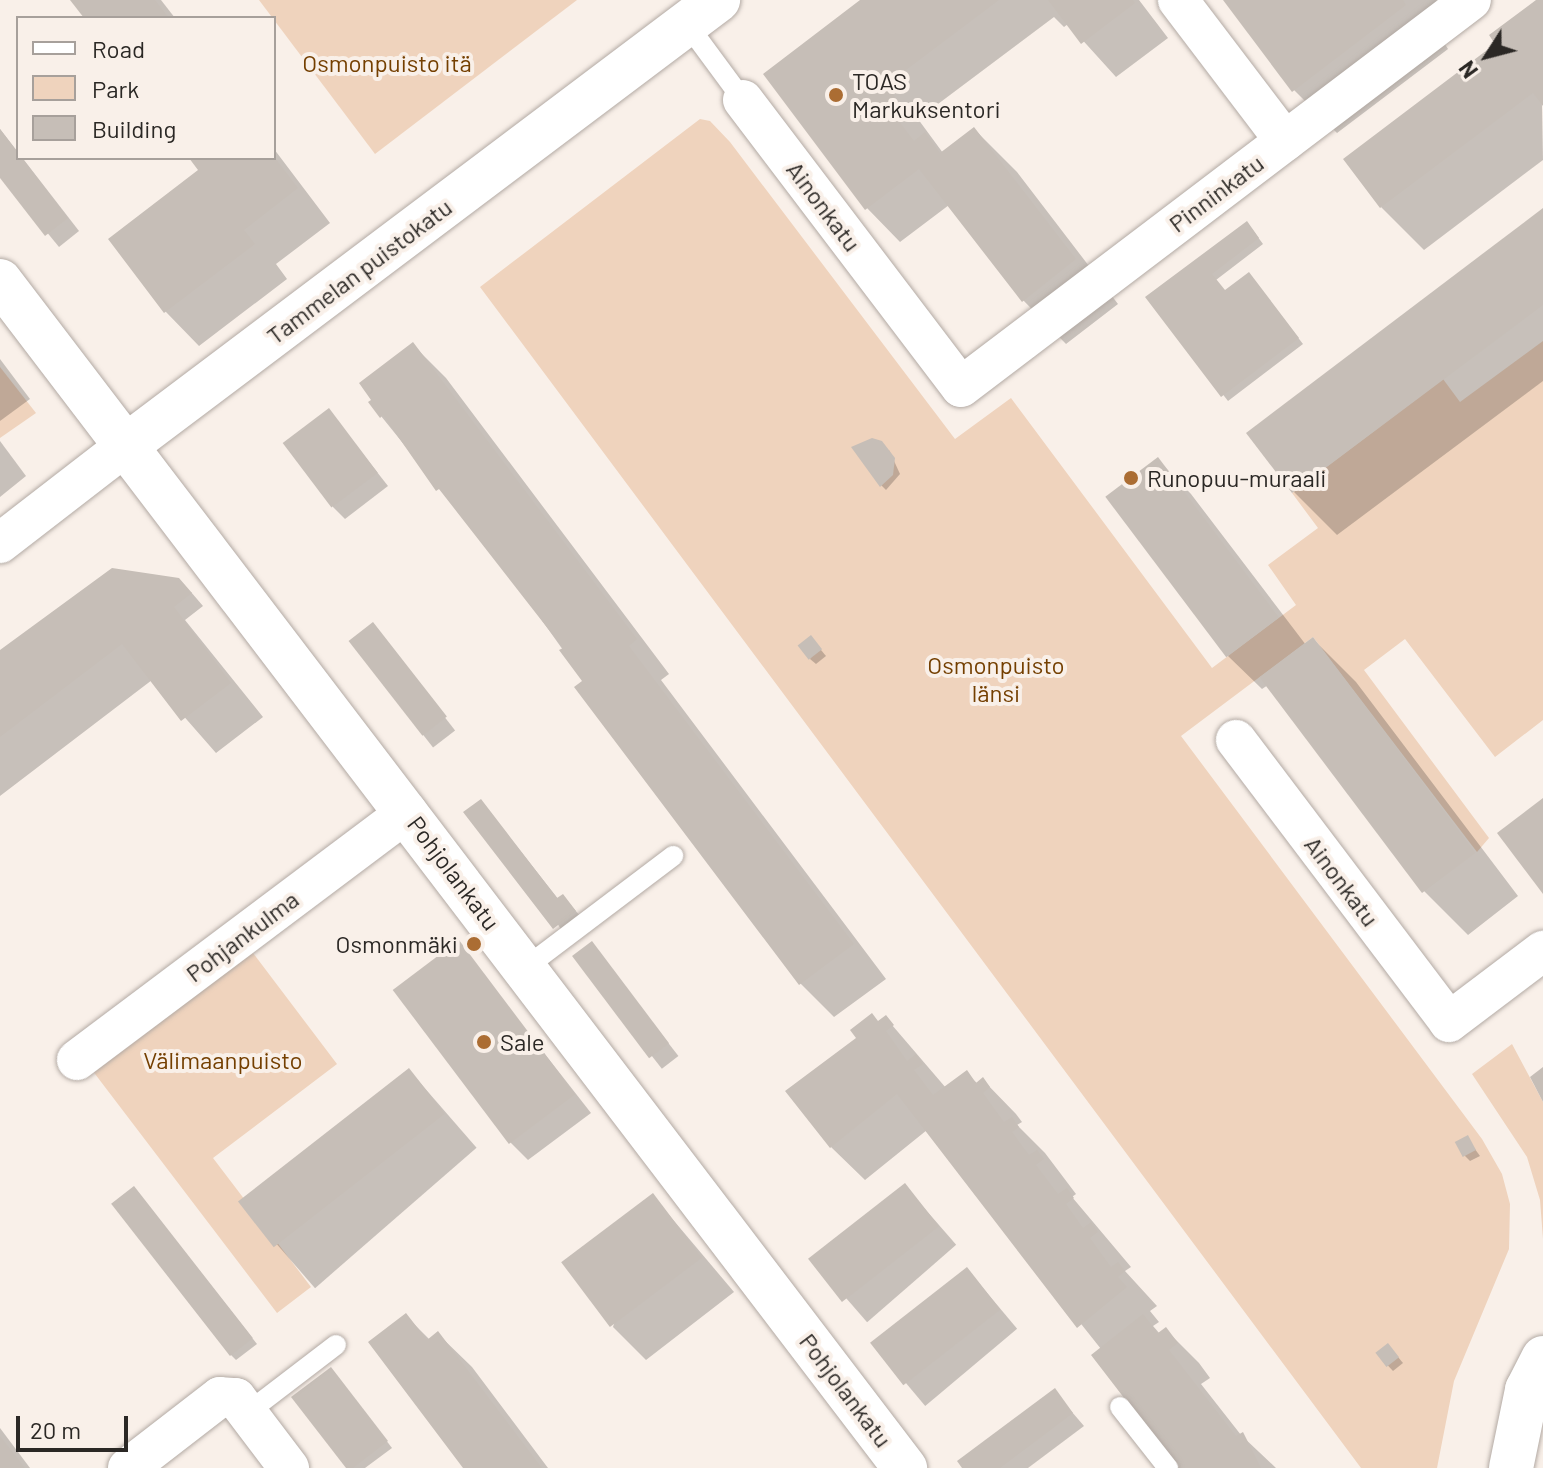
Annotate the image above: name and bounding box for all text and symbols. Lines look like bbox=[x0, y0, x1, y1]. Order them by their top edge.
legend bbox=[16, 16, 276, 160]
north arrow bbox=[1447, 16, 1527, 96]
text: Road bbox=[92, 34, 145, 63]
park label: Osmonpuisto itä bbox=[302, 49, 472, 77]
text: N bbox=[1453, 57, 1482, 84]
place label: TOAS Markuksentori bbox=[852, 67, 1001, 123]
text: Park bbox=[92, 74, 139, 103]
marker: TOAS Markuksentori bbox=[827, 86, 845, 104]
text: Building bbox=[92, 114, 176, 143]
street label: Pinninkatu bbox=[1163, 148, 1269, 238]
street label: Ainonkatu bbox=[781, 155, 867, 257]
street label: Tammelan puistokatu bbox=[261, 192, 457, 350]
place label: Runopuu-muraali bbox=[1147, 464, 1326, 492]
marker: Runopuu-muraali bbox=[1122, 469, 1140, 487]
park label: Osmonpuisto länsi bbox=[927, 651, 1065, 707]
street label: Pohjolankatu bbox=[402, 810, 506, 936]
street label: Ainonkatu bbox=[1299, 830, 1385, 932]
street label: Pohjankulma bbox=[180, 884, 304, 988]
place label: Osmonmäki bbox=[336, 930, 458, 958]
marker: Osmonmäki bbox=[465, 935, 483, 953]
place label: Sale bbox=[500, 1028, 545, 1056]
marker: Sale bbox=[475, 1033, 493, 1051]
park label: Välimaanpuisto bbox=[143, 1046, 303, 1074]
street label: Pohjolankatu bbox=[794, 1327, 898, 1453]
scale bar bbox=[20, 1400, 132, 1450]
text: 20 m bbox=[30, 1415, 81, 1444]

